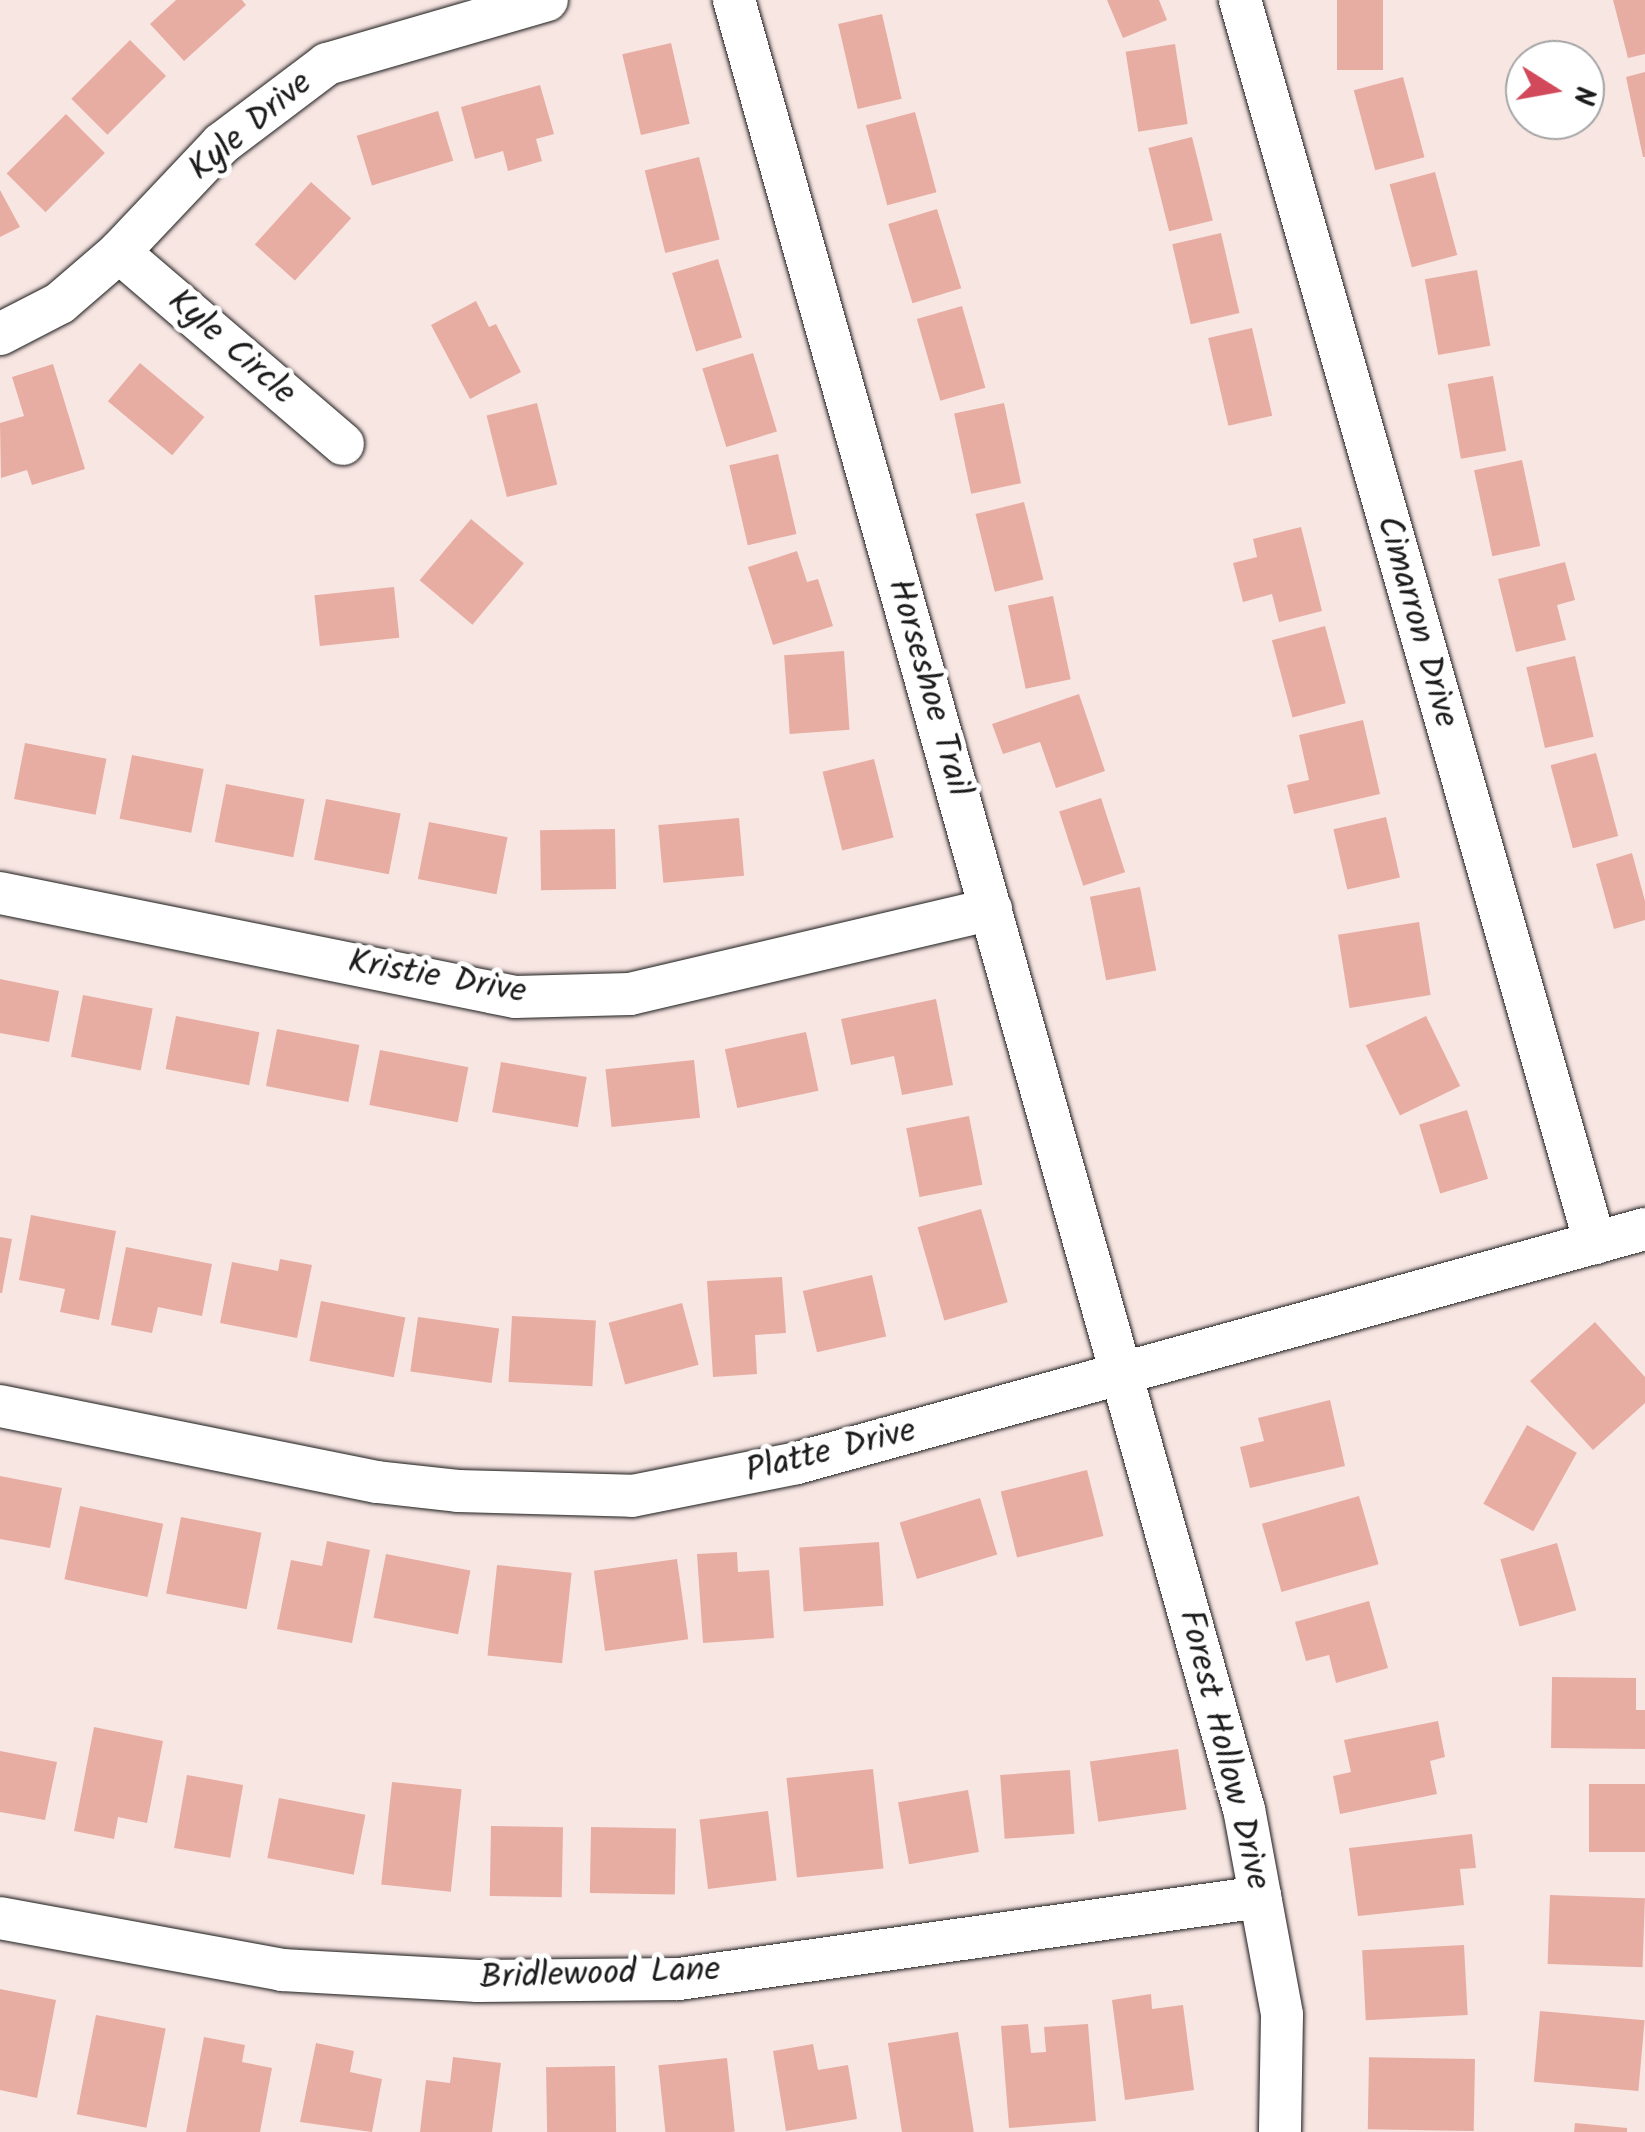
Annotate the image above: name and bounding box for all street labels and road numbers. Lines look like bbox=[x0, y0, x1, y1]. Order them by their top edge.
street label: Kyle Drive bbox=[181, 63, 321, 191]
street label: Kyle Circle bbox=[158, 281, 304, 415]
street label: Cimarron Drive bbox=[1366, 511, 1466, 733]
street label: Horseshoe Trail bbox=[877, 574, 979, 802]
street label: Kristie Drive bbox=[345, 942, 529, 1014]
street label: Platte Drive bbox=[742, 1411, 920, 1493]
street label: Forest Hollow Drive bbox=[1168, 1606, 1278, 1894]
street label: Bridlewood Lane bbox=[479, 1950, 721, 2000]

